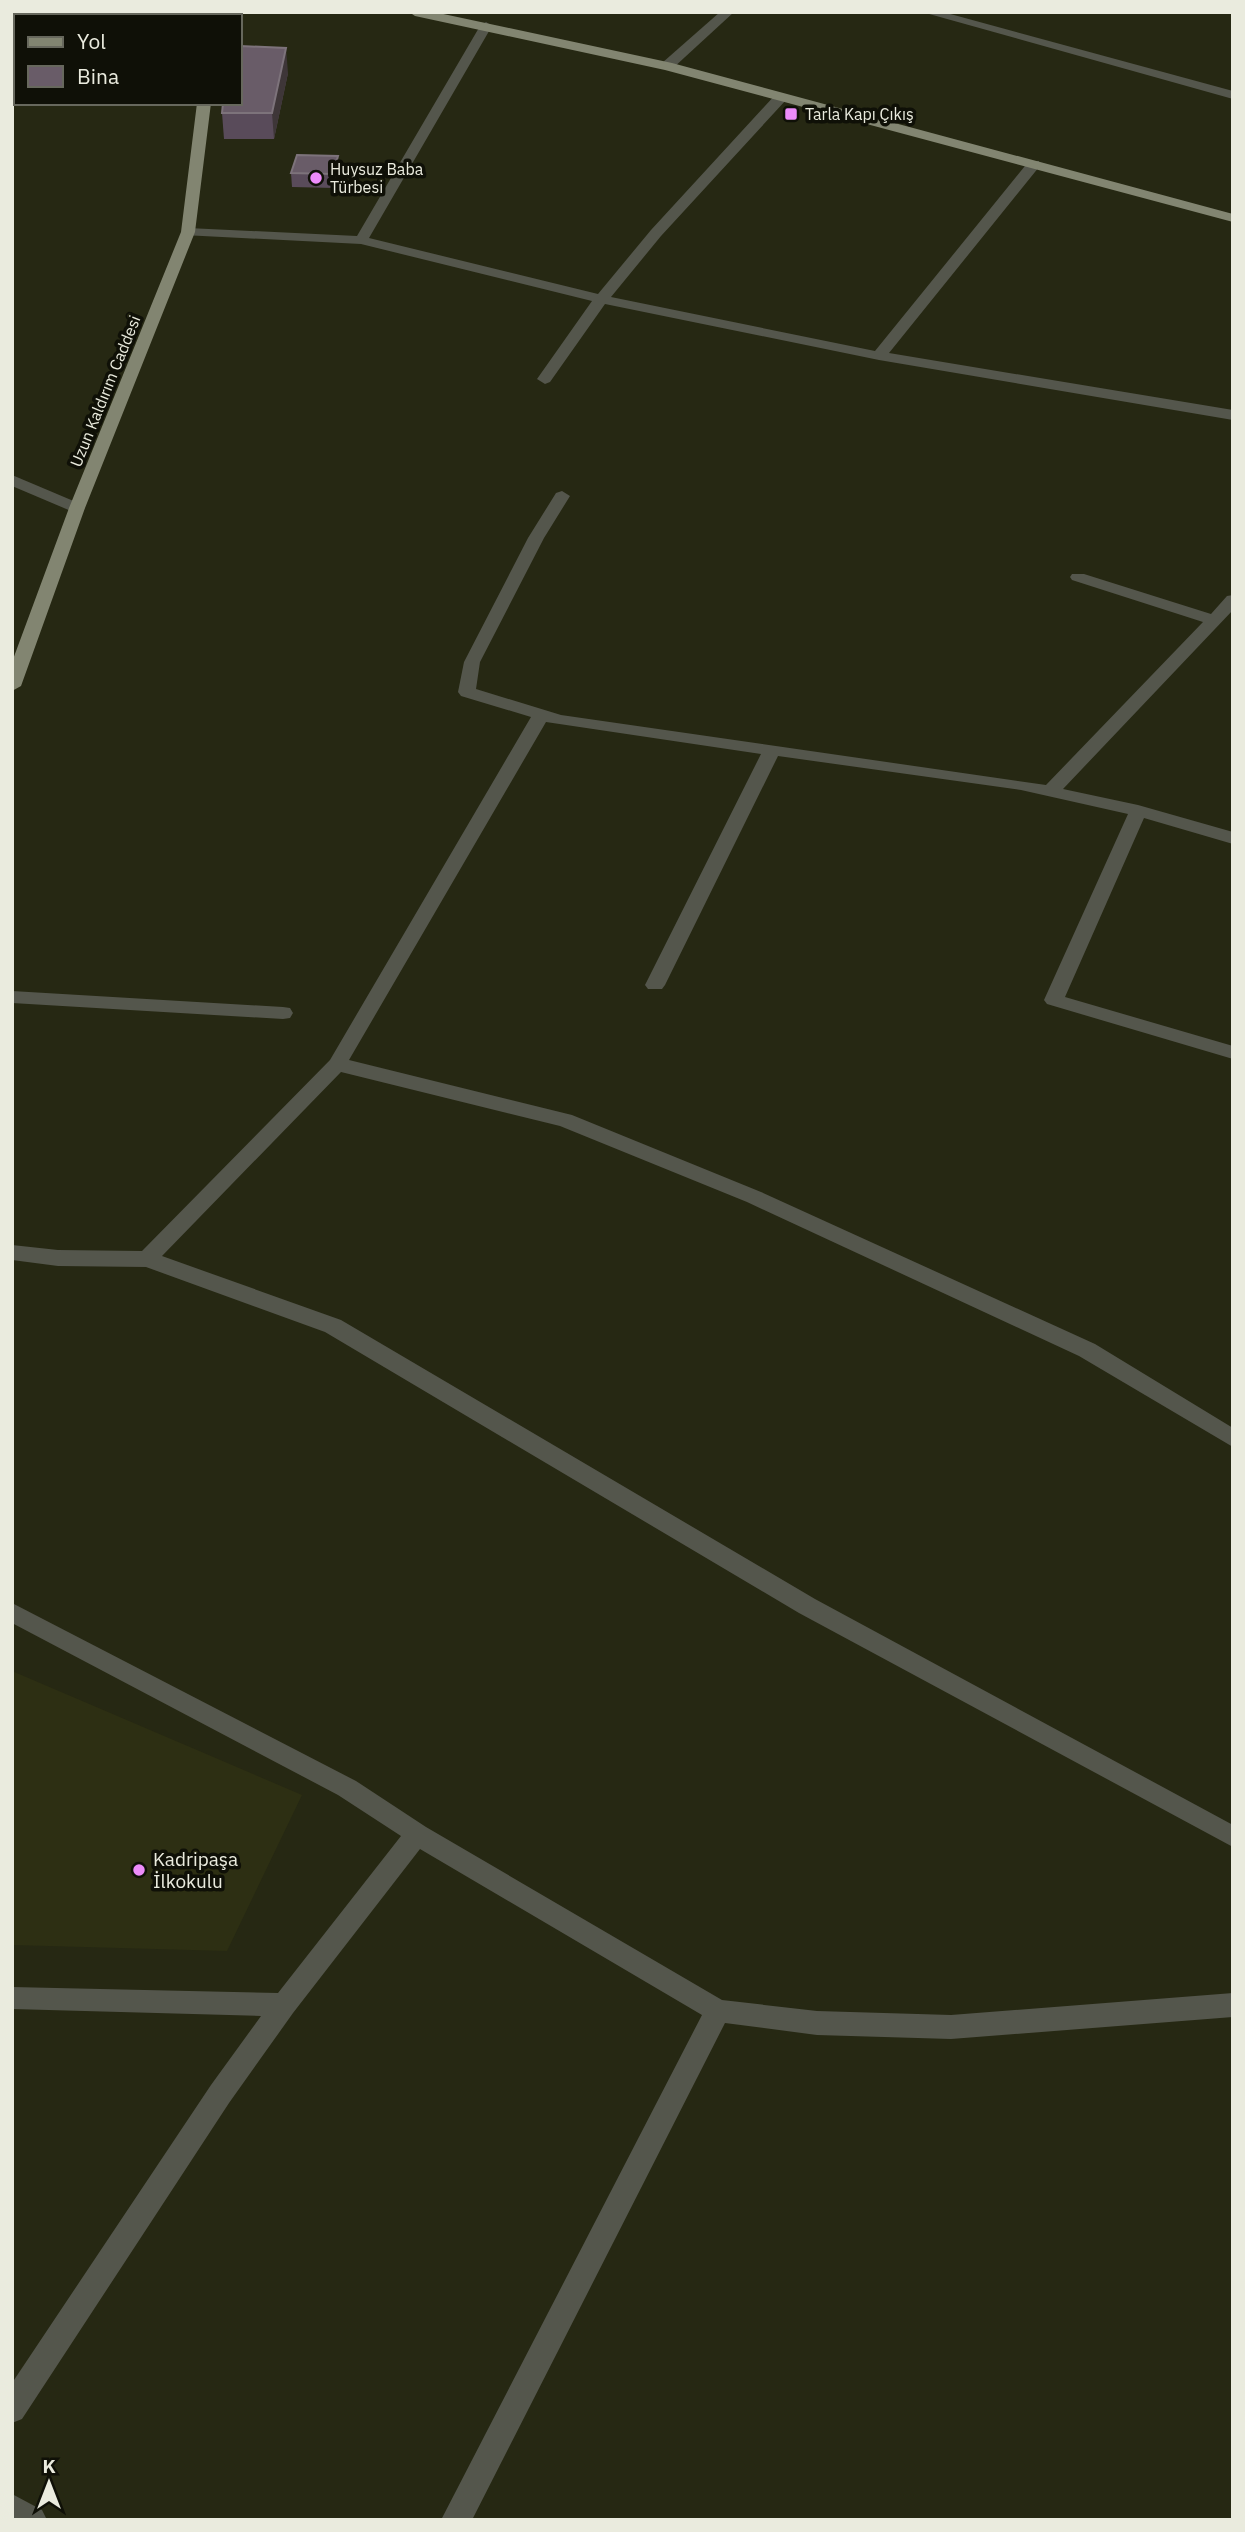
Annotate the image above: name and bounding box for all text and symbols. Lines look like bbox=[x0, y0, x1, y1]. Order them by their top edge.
legend bbox=[14, 14, 242, 105]
text: Yol bbox=[77, 27, 106, 55]
text: Bina bbox=[77, 62, 119, 90]
place label: Tarla Kapı Çıkış bbox=[805, 104, 914, 124]
marker: Tarla Kapı Çıkış bbox=[783, 106, 799, 122]
place label: Huysuz Baba Türbesi bbox=[330, 159, 424, 197]
marker: Huysuz Baba Türbesi bbox=[308, 170, 324, 186]
street label: Uzun Kaldırım Caddesi bbox=[65, 312, 145, 470]
place label: Kadripaşa İlkokulu bbox=[153, 1847, 238, 1893]
marker: Kadripaşa İlkokulu bbox=[131, 1862, 147, 1878]
north arrow bbox=[14, 2448, 84, 2518]
text: K bbox=[42, 2454, 56, 2478]

